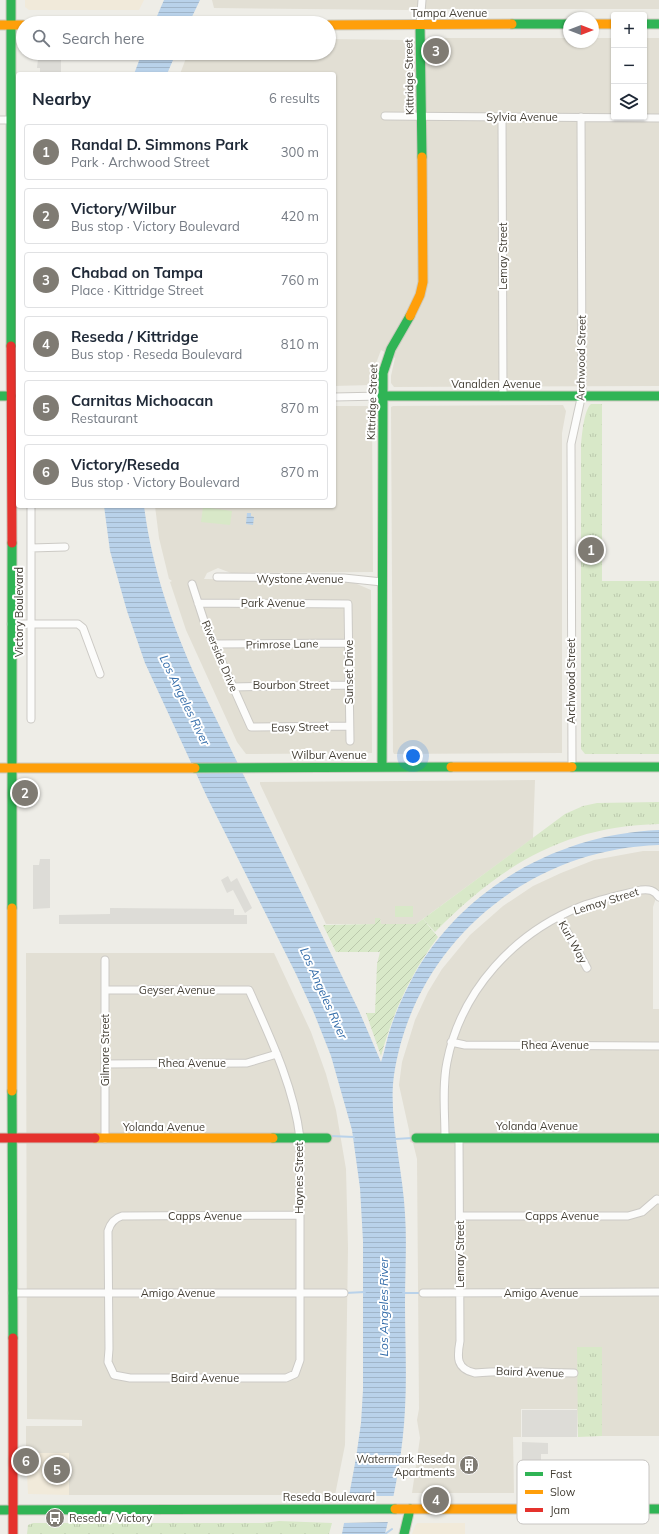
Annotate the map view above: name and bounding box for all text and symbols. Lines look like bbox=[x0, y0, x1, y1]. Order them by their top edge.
street label: Tampa Avenue bbox=[411, 6, 487, 20]
north arrow bbox=[563, 12, 599, 48]
map controls bbox=[611, 12, 647, 120]
button: + bbox=[611, 12, 647, 48]
search box bbox=[16, 16, 336, 60]
icon: search bbox=[30, 27, 52, 49]
text: Search here bbox=[62, 29, 144, 48]
pin: 3 bbox=[423, 36, 449, 66]
street label: Kittridge Street bbox=[401, 39, 417, 115]
button: − bbox=[611, 48, 647, 84]
button: layers bbox=[611, 84, 647, 120]
text: Nearby bbox=[32, 88, 91, 109]
text: 6 results bbox=[269, 90, 320, 106]
street label: Sylvia Avenue bbox=[486, 110, 558, 124]
text: Randal D. Simmons Park bbox=[71, 135, 248, 154]
text: 1 bbox=[42, 144, 50, 160]
text: 300 m bbox=[281, 144, 319, 160]
text: Park · Archwood Street bbox=[71, 154, 210, 170]
text: Victory/Wilbur bbox=[71, 199, 176, 218]
text: 2 bbox=[42, 208, 50, 224]
text: 420 m bbox=[281, 208, 319, 224]
text: Bus stop · Victory Boulevard bbox=[71, 218, 240, 234]
street label: Lemay Street bbox=[496, 222, 510, 290]
text: Chabad on Tampa bbox=[71, 263, 203, 282]
text: 3 bbox=[42, 272, 50, 288]
text: 760 m bbox=[281, 272, 319, 288]
text: Place · Kittridge Street bbox=[71, 282, 204, 298]
street label: Archwood Street bbox=[573, 315, 589, 401]
text: Reseda / Kittridge bbox=[71, 327, 198, 346]
text: 4 bbox=[42, 336, 50, 352]
text: 810 m bbox=[281, 336, 319, 352]
text: Bus stop · Reseda Boulevard bbox=[71, 346, 242, 362]
street label: Kittridge Street bbox=[364, 363, 380, 440]
street label: Vanalden Avenue bbox=[451, 377, 541, 391]
text: Carnitas Michoacan bbox=[71, 391, 213, 410]
text: 5 bbox=[42, 400, 50, 416]
text: 870 m bbox=[281, 400, 319, 416]
text: Restaurant bbox=[71, 410, 138, 426]
text: Victory/Reseda bbox=[71, 455, 180, 474]
text: 6 bbox=[42, 464, 50, 480]
text: 870 m bbox=[281, 464, 319, 480]
text: Bus stop · Victory Boulevard bbox=[71, 474, 240, 490]
pin: 1 bbox=[578, 535, 604, 565]
street label: Victory Boulevard bbox=[12, 567, 26, 657]
street label: Wystone Avenue bbox=[257, 572, 343, 586]
street label: Park Avenue bbox=[241, 596, 305, 610]
street label: Riverside Drive bbox=[199, 618, 241, 694]
street label: Primrose Lane bbox=[245, 636, 319, 652]
street label: Archwood Street bbox=[564, 638, 578, 724]
street label: Sunset Drive bbox=[342, 640, 356, 704]
water label: Los Angeles River bbox=[157, 652, 214, 748]
street label: Bourbon Street bbox=[253, 678, 330, 692]
street label: Easy Street bbox=[271, 719, 329, 735]
your location bbox=[403, 746, 423, 766]
street label: Wilbur Avenue bbox=[291, 748, 367, 762]
pin: 2 bbox=[12, 778, 38, 808]
street label: Lemay Street bbox=[572, 884, 640, 918]
street label: Kurl Way bbox=[556, 918, 591, 966]
water label: Los Angeles River bbox=[297, 945, 351, 1042]
street label: Geyser Avenue bbox=[139, 983, 215, 997]
street label: Gilmore Street bbox=[98, 1014, 112, 1086]
street label: Rhea Avenue bbox=[521, 1038, 589, 1052]
street label: Rhea Avenue bbox=[158, 1056, 226, 1070]
street label: Yolanda Avenue bbox=[495, 1119, 578, 1133]
street label: Yolanda Avenue bbox=[122, 1120, 205, 1134]
street label: Haynes Street bbox=[292, 1142, 306, 1214]
street label: Capps Avenue bbox=[168, 1209, 242, 1223]
street label: Capps Avenue bbox=[525, 1209, 599, 1223]
street label: Lemay Street bbox=[453, 1220, 467, 1288]
water label: Los Angeles River bbox=[376, 1257, 391, 1356]
street label: Amigo Avenue bbox=[141, 1286, 215, 1300]
street label: Amigo Avenue bbox=[504, 1286, 578, 1300]
street label: Baird Avenue bbox=[496, 1364, 564, 1380]
street label: Baird Avenue bbox=[171, 1371, 239, 1385]
pin: 6 bbox=[13, 1446, 39, 1476]
place label: Watermark Reseda Apartments bbox=[356, 1452, 455, 1479]
building icon: Watermark Reseda Apartments bbox=[458, 1454, 480, 1476]
pin: 5 bbox=[44, 1455, 70, 1485]
legend bbox=[517, 1460, 649, 1524]
text: Fast bbox=[550, 1467, 572, 1481]
pin: 4 bbox=[423, 1485, 449, 1515]
text: Slow bbox=[550, 1485, 576, 1499]
street label: Reseda Boulevard bbox=[283, 1490, 375, 1504]
text: Jam bbox=[550, 1503, 570, 1517]
bus stop icon: Reseda / Victory bbox=[44, 1507, 66, 1529]
place label: Reseda / Victory bbox=[69, 1511, 152, 1525]

